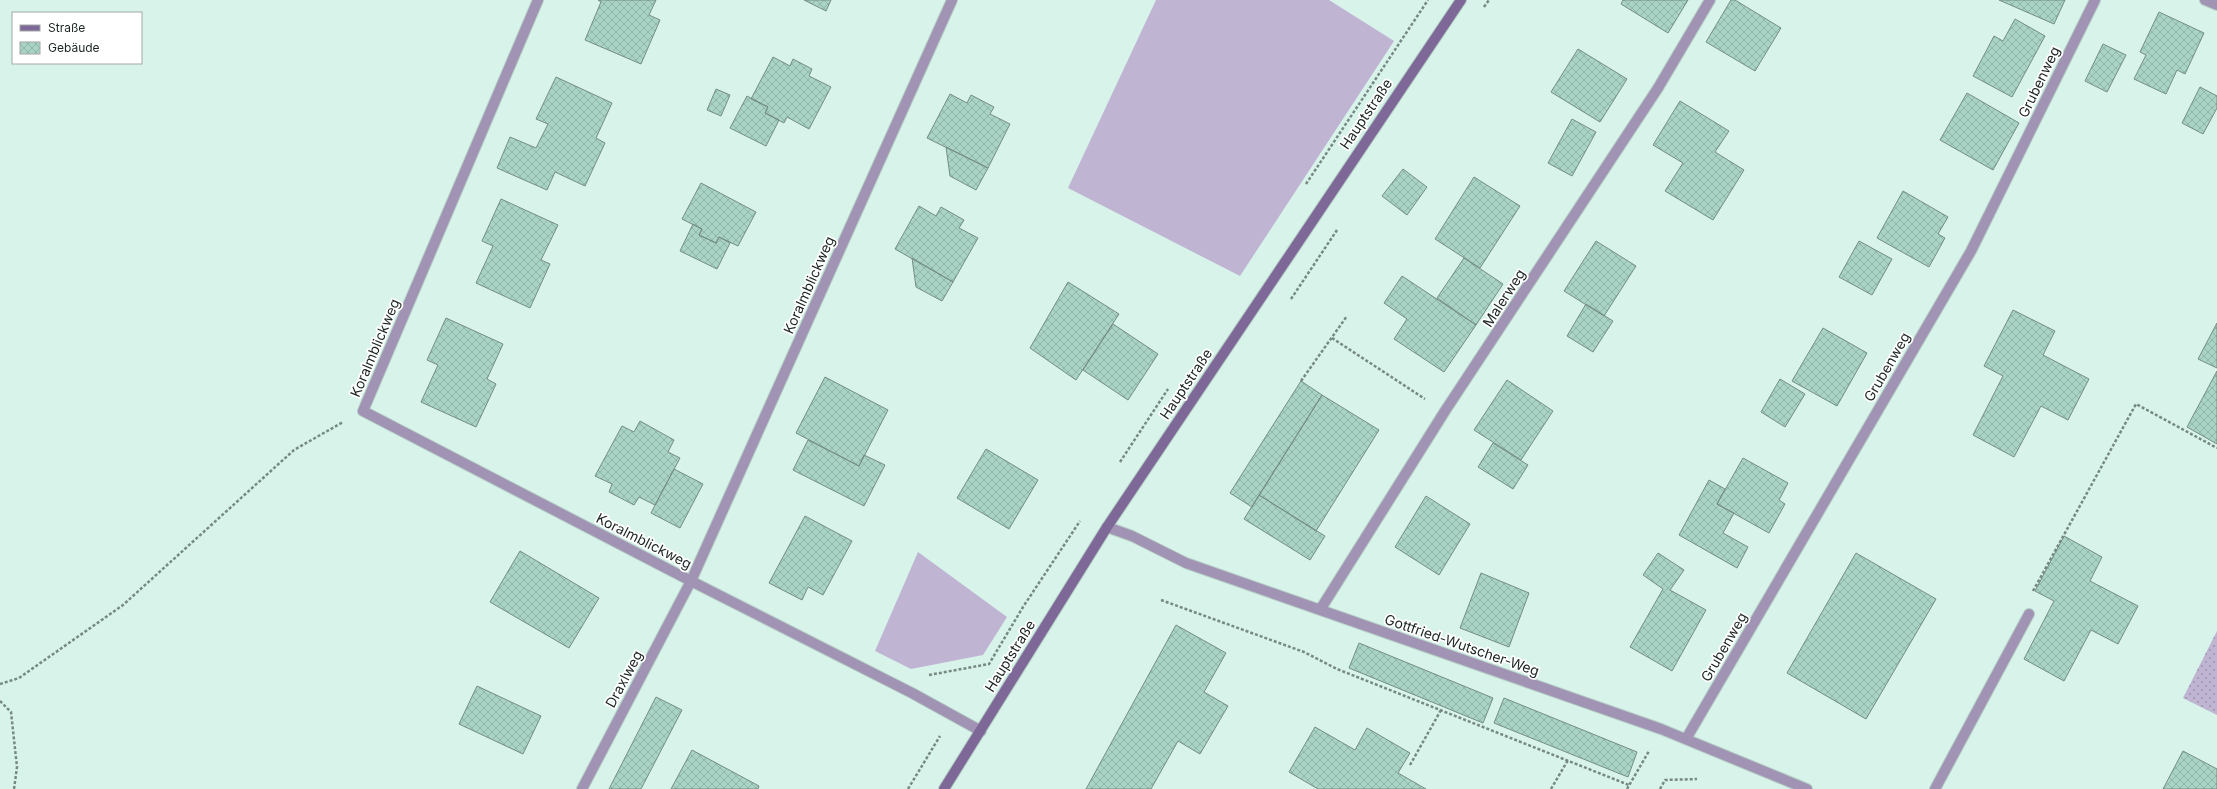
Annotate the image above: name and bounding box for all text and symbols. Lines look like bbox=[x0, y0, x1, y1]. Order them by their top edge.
legend bbox=[12, 12, 142, 64]
text: Straße bbox=[48, 20, 85, 35]
text: Gebäude bbox=[48, 40, 100, 55]
street label: Grubenweg bbox=[2014, 43, 2063, 120]
street label: Hauptstraße bbox=[1336, 75, 1395, 152]
street label: Koralmblickweg bbox=[779, 233, 838, 336]
street label: Malerweg bbox=[1479, 266, 1529, 330]
street label: Koralmblickweg bbox=[346, 296, 403, 399]
street label: Grubenweg bbox=[1860, 329, 1913, 404]
street label: Hauptstraße bbox=[1156, 345, 1215, 422]
street label: Koralmblickweg bbox=[594, 509, 695, 572]
street label: Grubenweg bbox=[1697, 609, 1750, 684]
street label: Gottfried-Wutscher-Weg bbox=[1383, 610, 1542, 679]
street label: Hauptstraße bbox=[981, 617, 1038, 695]
street label: Draxlweg bbox=[601, 647, 646, 710]

